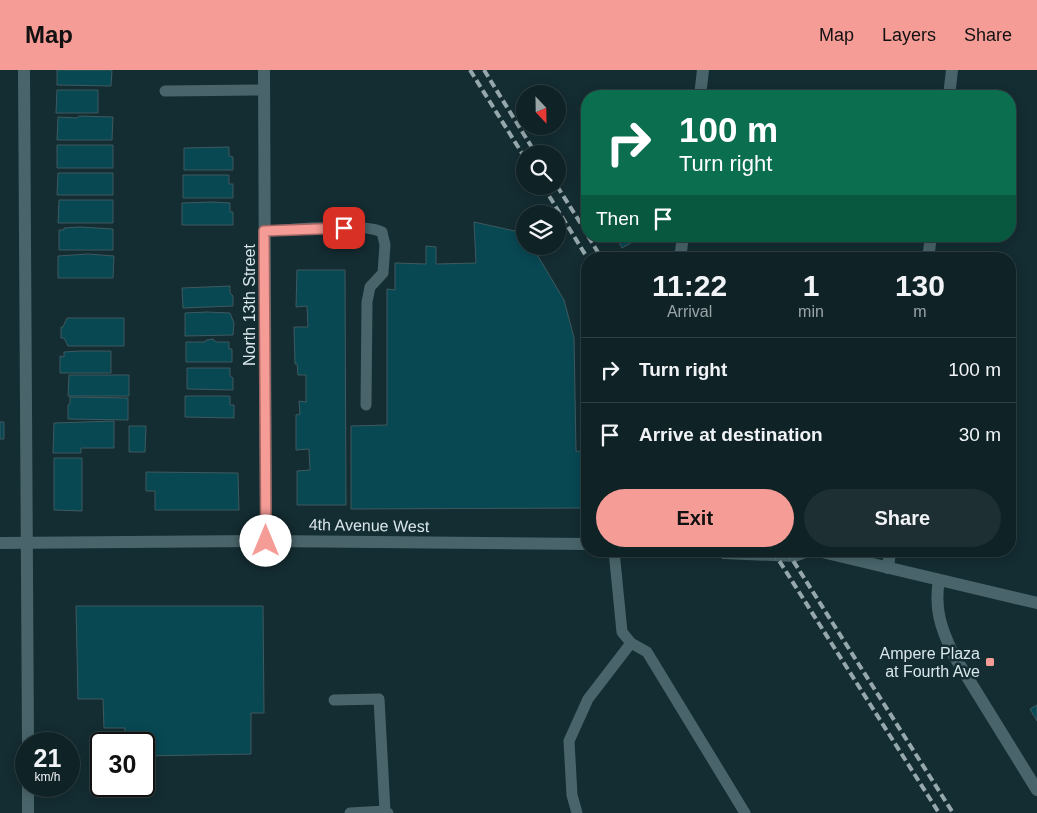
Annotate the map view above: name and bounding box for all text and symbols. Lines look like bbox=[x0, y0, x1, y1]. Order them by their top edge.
text: Map bbox=[25, 21, 73, 48]
text: Map bbox=[819, 25, 854, 45]
text: Layers bbox=[882, 25, 936, 45]
text: Share bbox=[964, 25, 1012, 45]
north arrow bbox=[516, 85, 566, 135]
map controls bbox=[516, 85, 566, 255]
icon: right bbox=[596, 110, 661, 175]
text: 100 m bbox=[679, 110, 778, 149]
button: search bbox=[516, 145, 566, 195]
text: Turn right bbox=[679, 151, 772, 176]
button: layers bbox=[516, 205, 566, 255]
icon: arrive bbox=[649, 205, 677, 233]
pin bbox=[323, 207, 365, 249]
text: Then bbox=[596, 208, 639, 229]
icon: arrive bbox=[330, 214, 358, 242]
street label: North 13th Street bbox=[241, 244, 258, 366]
text: 11:22 bbox=[652, 269, 727, 302]
text: 1 bbox=[803, 269, 819, 302]
text: 130 bbox=[895, 269, 945, 302]
text: Arrival bbox=[667, 303, 712, 320]
text: min bbox=[798, 303, 824, 320]
text: m bbox=[913, 303, 927, 320]
icon: right bbox=[596, 356, 624, 384]
text: Turn right bbox=[639, 359, 727, 380]
text: 100 m bbox=[948, 359, 1001, 380]
icon: arrive bbox=[596, 421, 624, 449]
text: Arrive at destination bbox=[639, 424, 823, 445]
text: 30 m bbox=[959, 424, 1001, 445]
button: Exit bbox=[596, 489, 794, 547]
button: Share bbox=[804, 489, 1001, 547]
position arrow bbox=[239, 514, 291, 566]
street label: 4th Avenue West bbox=[309, 516, 430, 535]
place label: Ampere Plaza at Fourth Ave bbox=[880, 645, 980, 680]
marker: Ampere Plaza at Fourth Ave bbox=[984, 656, 996, 668]
speed limit sign: 30 bbox=[90, 732, 155, 797]
text: 21 bbox=[34, 744, 61, 772]
text: km/h bbox=[34, 770, 61, 784]

